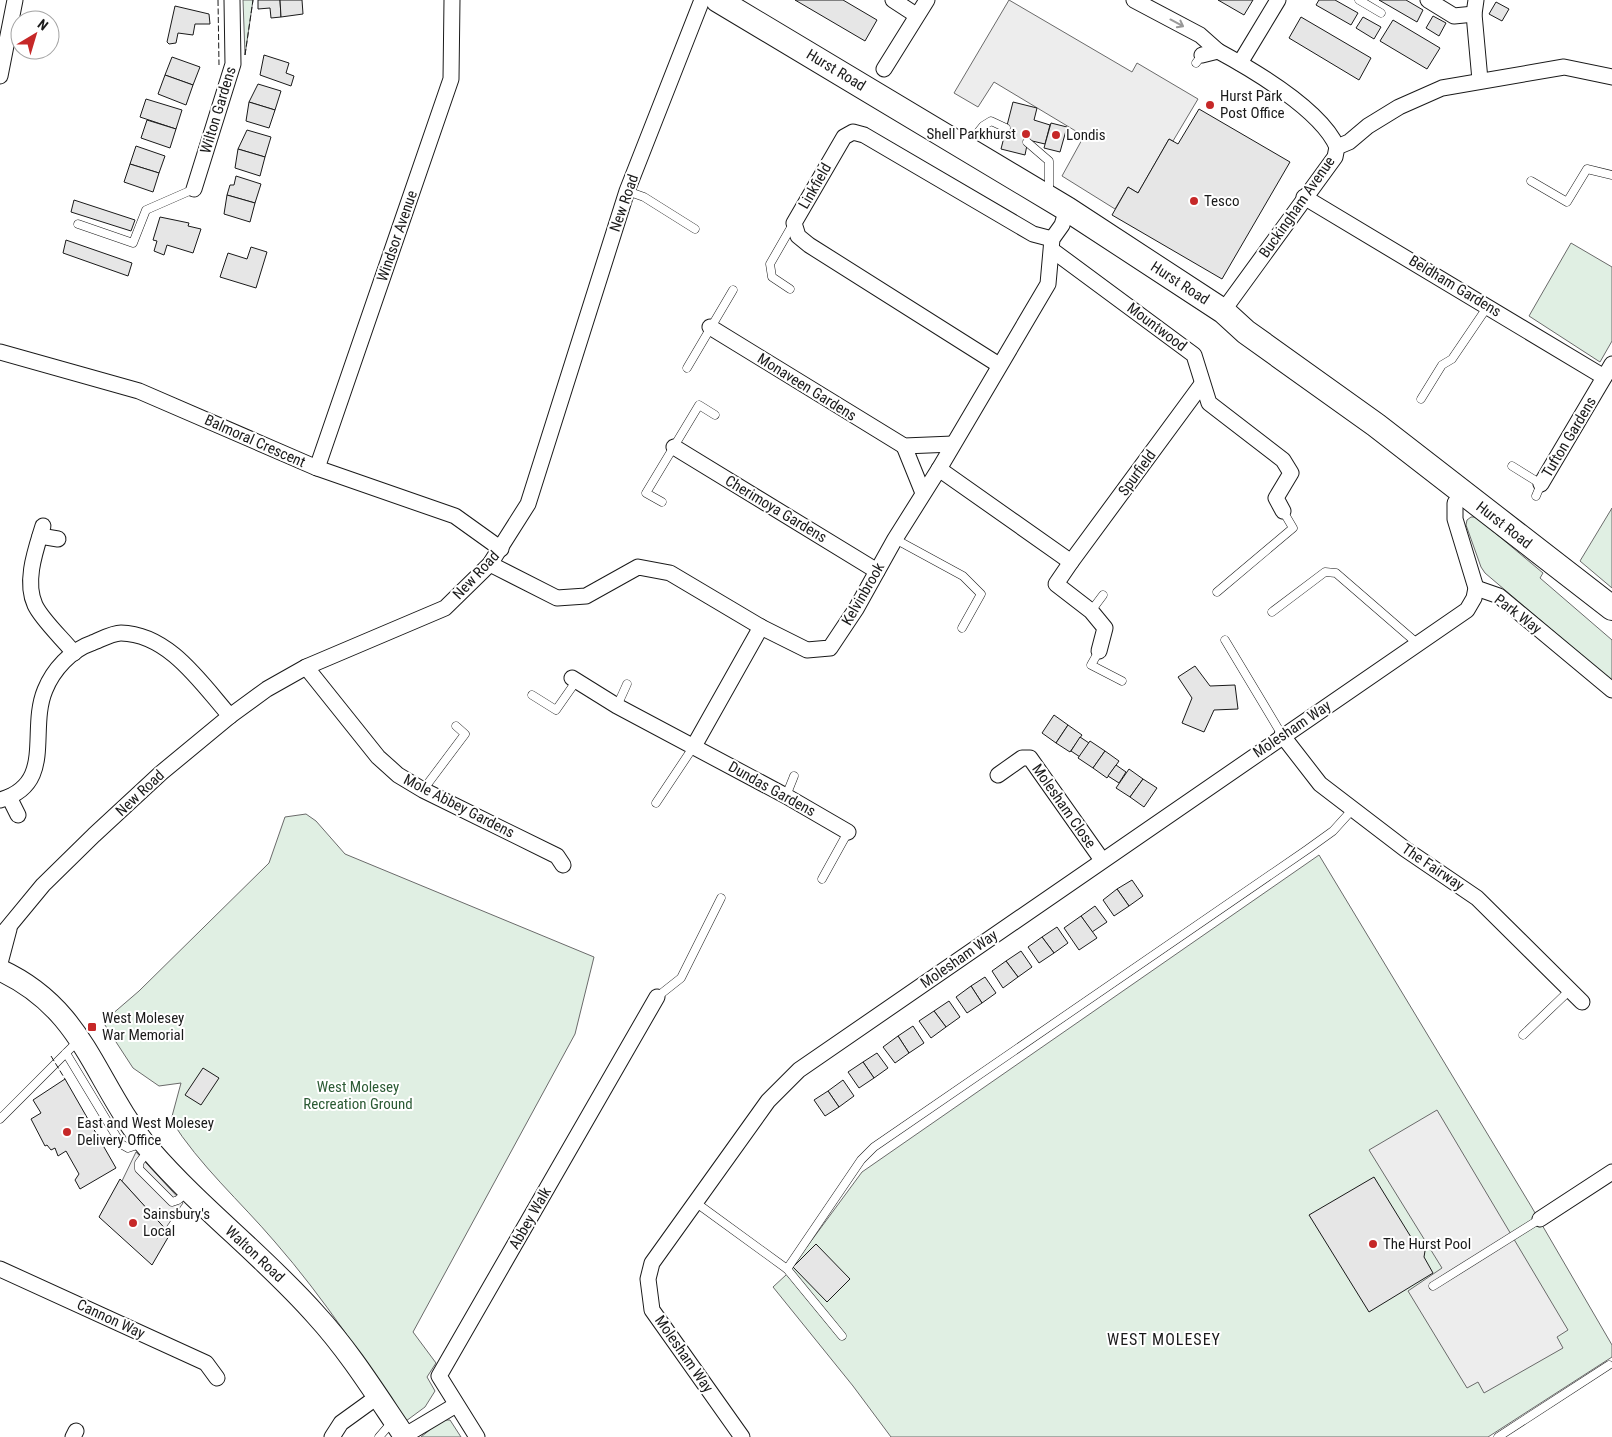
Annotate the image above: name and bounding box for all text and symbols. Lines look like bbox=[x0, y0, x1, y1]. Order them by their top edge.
north arrow bbox=[10, 10, 60, 60]
text: N bbox=[35, 16, 51, 34]
one-way arrow bbox=[1169, 18, 1184, 28]
street label: Hurst Road bbox=[803, 45, 869, 95]
street label: Wilton Gardens bbox=[196, 64, 240, 156]
place label: Hurst Park Post Office bbox=[1220, 87, 1285, 122]
marker: Hurst Park Post Office bbox=[1204, 99, 1216, 111]
place label: Shell Parkhurst bbox=[927, 125, 1016, 143]
place label: Londis bbox=[1066, 126, 1106, 144]
marker: Shell Parkhurst bbox=[1020, 128, 1032, 140]
marker: Londis bbox=[1050, 129, 1062, 141]
street label: Buckingham Avenue bbox=[1255, 153, 1339, 261]
street label: Linkfield bbox=[795, 160, 835, 212]
street label: New Road bbox=[606, 172, 642, 234]
street label: Windsor Avenue bbox=[373, 188, 421, 284]
place label: Tesco bbox=[1204, 192, 1239, 210]
marker: Tesco bbox=[1188, 195, 1200, 207]
street label: Beldham Gardens bbox=[1406, 251, 1504, 321]
street label: Hurst Road bbox=[1147, 257, 1213, 309]
street label: Mountwood bbox=[1124, 299, 1190, 355]
street label: Monaveen Gardens bbox=[754, 349, 860, 425]
street label: Tufton Gardens bbox=[1538, 393, 1600, 481]
street label: Balmoral Crescent bbox=[202, 411, 308, 471]
street label: Spurfield bbox=[1114, 447, 1160, 499]
street label: Cherimoya Gardens bbox=[722, 472, 830, 546]
street label: Hurst Road bbox=[1472, 498, 1536, 552]
street label: New Road bbox=[449, 547, 503, 603]
street label: Kelvinbrook bbox=[838, 559, 888, 628]
street label: Park Way bbox=[1491, 590, 1545, 638]
street label: Molesham Way bbox=[1250, 696, 1334, 762]
street label: Dundas Gardens bbox=[725, 758, 819, 820]
street label: Molesham Close bbox=[1028, 760, 1100, 852]
street label: New Road bbox=[112, 766, 168, 820]
street label: Mole Abbey Gardens bbox=[401, 770, 518, 842]
street label: The Fairway bbox=[1399, 840, 1467, 894]
street label: Molesham Way bbox=[917, 926, 1001, 992]
place label: West Molesey War Memorial bbox=[102, 1009, 184, 1044]
marker: West Molesey War Memorial bbox=[86, 1021, 98, 1033]
park label: West Molesey Recreation Ground bbox=[303, 1078, 413, 1113]
place label: East and West Molesey Delivery Office bbox=[77, 1114, 214, 1149]
marker: East and West Molesey Delivery Office bbox=[61, 1126, 73, 1138]
street label: Abbey Walk bbox=[505, 1184, 555, 1252]
place label: Sainsbury's Local bbox=[143, 1205, 210, 1240]
marker: Sainsbury's Local bbox=[127, 1217, 139, 1229]
street label: Walton Road bbox=[222, 1222, 288, 1286]
place label: The Hurst Pool bbox=[1383, 1235, 1471, 1253]
marker: The Hurst Pool bbox=[1367, 1238, 1379, 1250]
street label: Cannon Way bbox=[74, 1295, 148, 1343]
street label: Molesham Way bbox=[651, 1312, 717, 1396]
district label: WEST MOLESEY bbox=[1107, 1330, 1221, 1349]

